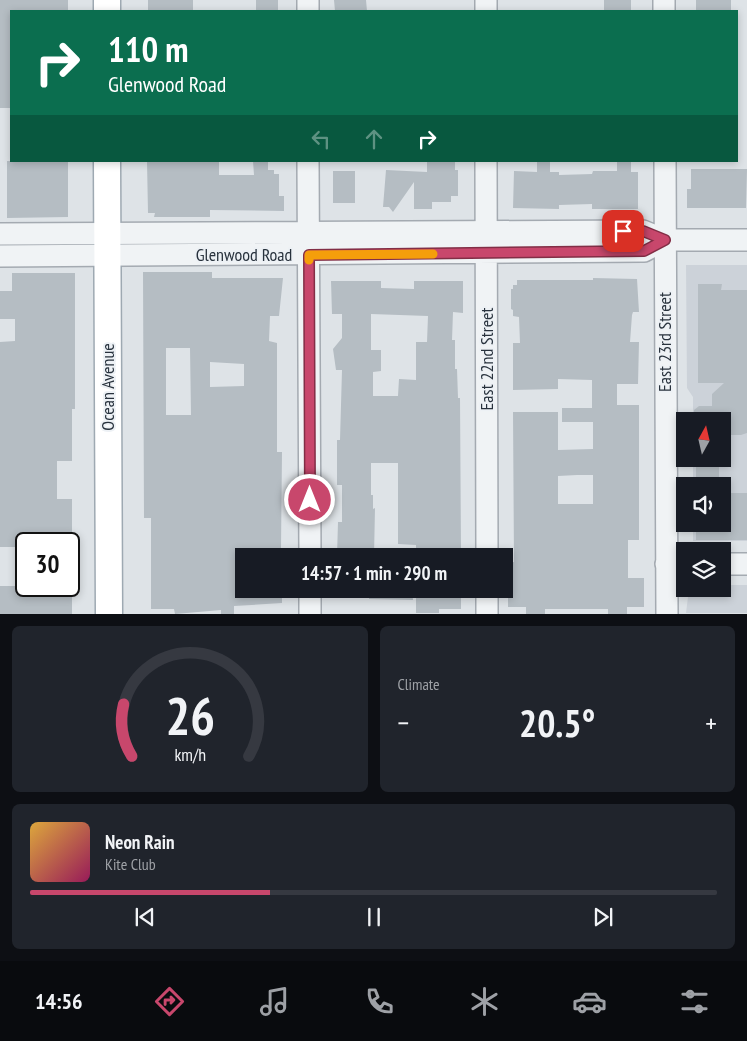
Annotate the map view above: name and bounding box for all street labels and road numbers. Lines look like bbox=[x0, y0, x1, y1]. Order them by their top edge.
street label: Glenwood Road bbox=[196, 243, 292, 266]
street label: East 23rd Street bbox=[653, 292, 676, 392]
street label: East 22nd Street bbox=[475, 308, 498, 410]
street label: Ocean Avenue bbox=[96, 343, 119, 431]

